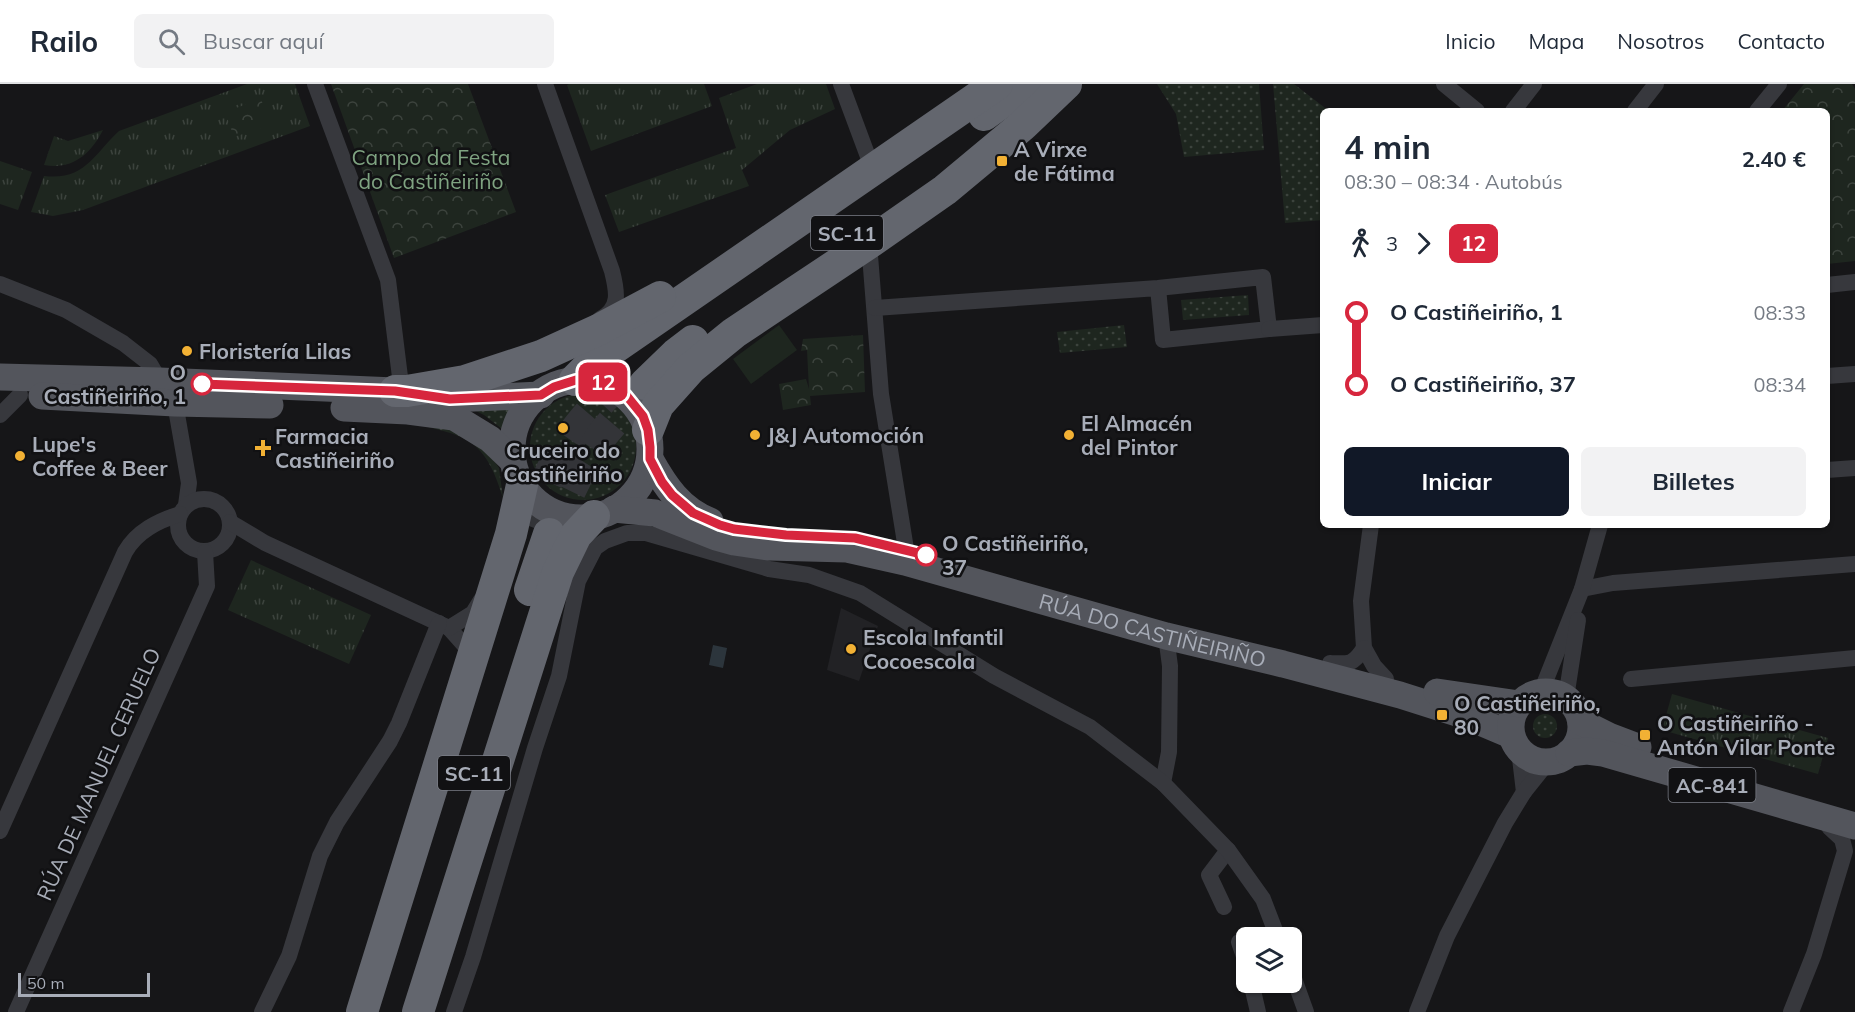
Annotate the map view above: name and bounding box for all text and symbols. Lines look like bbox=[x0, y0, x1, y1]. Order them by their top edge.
search box bbox=[134, 14, 554, 68]
text: Railo bbox=[30, 24, 98, 59]
icon: search bbox=[155, 25, 188, 58]
text: Buscar aquí bbox=[203, 27, 324, 55]
text: Inicio bbox=[1445, 28, 1495, 54]
text: Mapa bbox=[1528, 28, 1584, 54]
text: Nosotros bbox=[1617, 28, 1704, 54]
text: Contacto bbox=[1737, 28, 1825, 54]
text: 4 min bbox=[1344, 126, 1431, 167]
place label: A Virxe de Fátima bbox=[1014, 136, 1115, 186]
park label: Campo da Festa do Castiñeiriño bbox=[352, 144, 510, 194]
text: 2.40 € bbox=[1742, 145, 1806, 173]
marker: A Virxe de Fátima bbox=[995, 154, 1009, 168]
text: 08:30 – 08:34 · Autobús bbox=[1344, 169, 1563, 194]
road number: SC-11 bbox=[811, 216, 883, 250]
icon: walk bbox=[1344, 227, 1377, 260]
icon: forward bbox=[1407, 227, 1440, 260]
text: 12 bbox=[1461, 230, 1486, 256]
text: 3 bbox=[1386, 231, 1398, 256]
text: O Castiñeiriño, 1 bbox=[1390, 298, 1563, 326]
text: 08:33 bbox=[1753, 300, 1806, 325]
place label: Floristería Lilas bbox=[199, 338, 351, 364]
marker: Floristería Lilas bbox=[180, 344, 194, 358]
place label: O Castiñeiriño, 1 bbox=[43, 359, 186, 409]
line badge: 12 bbox=[576, 362, 630, 402]
text: 12 bbox=[590, 369, 616, 395]
text: O Castiñeiriño, 37 bbox=[1390, 370, 1576, 398]
text: 08:34 bbox=[1753, 372, 1806, 397]
marker: O Castiñeiriño, 1 bbox=[191, 373, 213, 395]
place label: El Almacén del Pintor bbox=[1081, 410, 1192, 460]
marker: Cruceiro do Castiñeiriño bbox=[556, 421, 570, 435]
place label: J&J Automoción bbox=[767, 422, 924, 448]
place label: Farmacia Castiñeiriño bbox=[275, 423, 394, 473]
marker: J&J Automoción bbox=[748, 428, 762, 442]
marker: El Almacén del Pintor bbox=[1062, 428, 1076, 442]
place label: Lupe's Coffee & Beer bbox=[32, 431, 168, 481]
place label: Cruceiro do Castiñeiriño bbox=[503, 437, 623, 487]
marker: Farmacia Castiñeiriño bbox=[256, 441, 270, 455]
button: Iniciar bbox=[1344, 447, 1569, 516]
button: Billetes bbox=[1581, 447, 1806, 516]
marker: Lupe's Coffee & Beer bbox=[13, 449, 27, 463]
place label: O Castiñeiriño, 37 bbox=[942, 530, 1088, 580]
marker: O Castiñeiriño, 37 bbox=[915, 544, 937, 566]
street label: RÚA DO CASTIÑEIRIÑO bbox=[1036, 588, 1269, 672]
place label: Escola Infantil Cocoescola bbox=[863, 624, 1004, 674]
marker: Escola Infantil Cocoescola bbox=[844, 642, 858, 656]
street label: RÚA DE MANUEL CERUELO bbox=[30, 644, 166, 904]
place label: O Castiñeiriño, 80 bbox=[1454, 690, 1600, 740]
marker: O Castiñeiriño, 80 bbox=[1435, 708, 1449, 722]
place label: O Castiñeiriño - Antón Vilar Ponte bbox=[1657, 710, 1835, 760]
marker: O Castiñeiriño - Antón Vilar Ponte bbox=[1638, 728, 1652, 742]
road number: SC-11 bbox=[438, 756, 510, 790]
road number: AC-841 bbox=[1668, 768, 1756, 802]
map controls bbox=[1236, 927, 1302, 993]
button: layers bbox=[1236, 927, 1302, 993]
scale bar bbox=[18, 970, 150, 998]
text: 50 m bbox=[27, 973, 64, 993]

